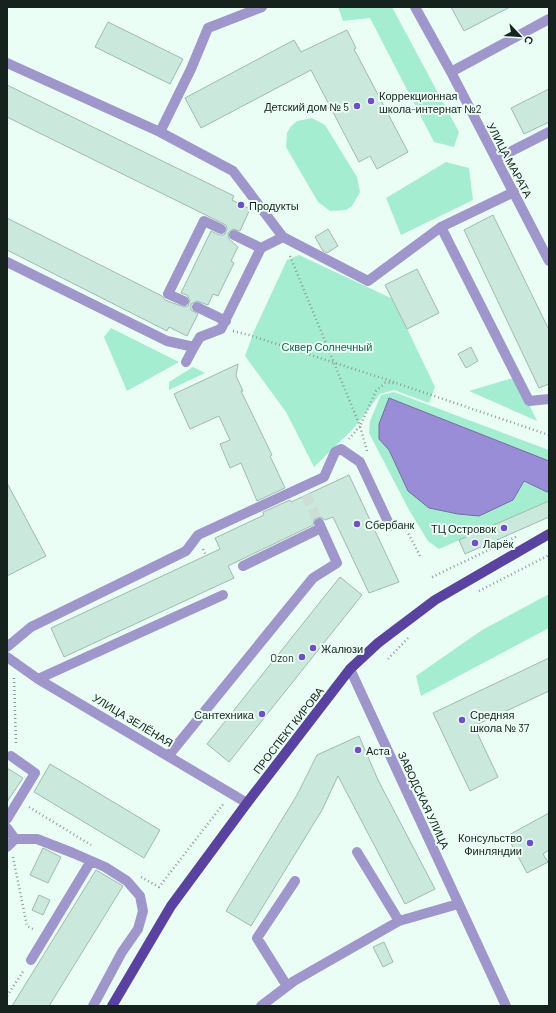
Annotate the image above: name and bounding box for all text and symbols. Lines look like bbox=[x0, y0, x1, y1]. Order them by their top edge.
north arrow bbox=[500, 16, 540, 56]
text: С bbox=[522, 34, 537, 47]
place label: Коррекционная школа-интернат №2 bbox=[379, 89, 482, 115]
marker: Коррекционная школа-интернат №2 bbox=[366, 96, 376, 106]
place label: Детский дом № 5 bbox=[264, 100, 349, 113]
marker: Детский дом № 5 bbox=[352, 101, 362, 111]
street label: УЛИЦА МАРАТА bbox=[485, 120, 535, 200]
place label: Продукты bbox=[249, 199, 299, 212]
marker: Продукты bbox=[236, 200, 246, 210]
park label: Сквер Солнечный bbox=[282, 340, 372, 353]
place label: Сбербанк bbox=[365, 518, 415, 531]
marker: Сбербанк bbox=[352, 519, 362, 529]
place label: ТЦ Островок bbox=[431, 522, 496, 535]
marker: ТЦ Островок bbox=[499, 523, 509, 533]
place label: Ларёк bbox=[483, 537, 514, 550]
marker: Ларёк bbox=[470, 538, 480, 548]
place label: Жалюзи bbox=[321, 642, 363, 655]
marker: Жалюзи bbox=[308, 643, 318, 653]
place label: Ozon bbox=[270, 651, 294, 664]
marker: Ozon bbox=[297, 652, 307, 662]
street label: ПРОСПЕКТ КИРОВА bbox=[250, 684, 326, 776]
street label: УЛИЦА ЗЕЛЁНАЯ bbox=[91, 691, 175, 749]
place label: Сантехника bbox=[194, 708, 255, 721]
place label: Средняя школа № 37 bbox=[470, 708, 529, 734]
marker: Сантехника bbox=[257, 709, 267, 719]
marker: Средняя школа № 37 bbox=[457, 715, 467, 725]
place label: Аста bbox=[366, 744, 391, 757]
marker: Аста bbox=[353, 745, 363, 755]
street label: ЗАВОДСКАЯ УЛИЦА bbox=[396, 749, 453, 851]
place label: Консульство Финляндии bbox=[458, 831, 522, 857]
marker: Консульство Финляндии bbox=[525, 838, 535, 848]

